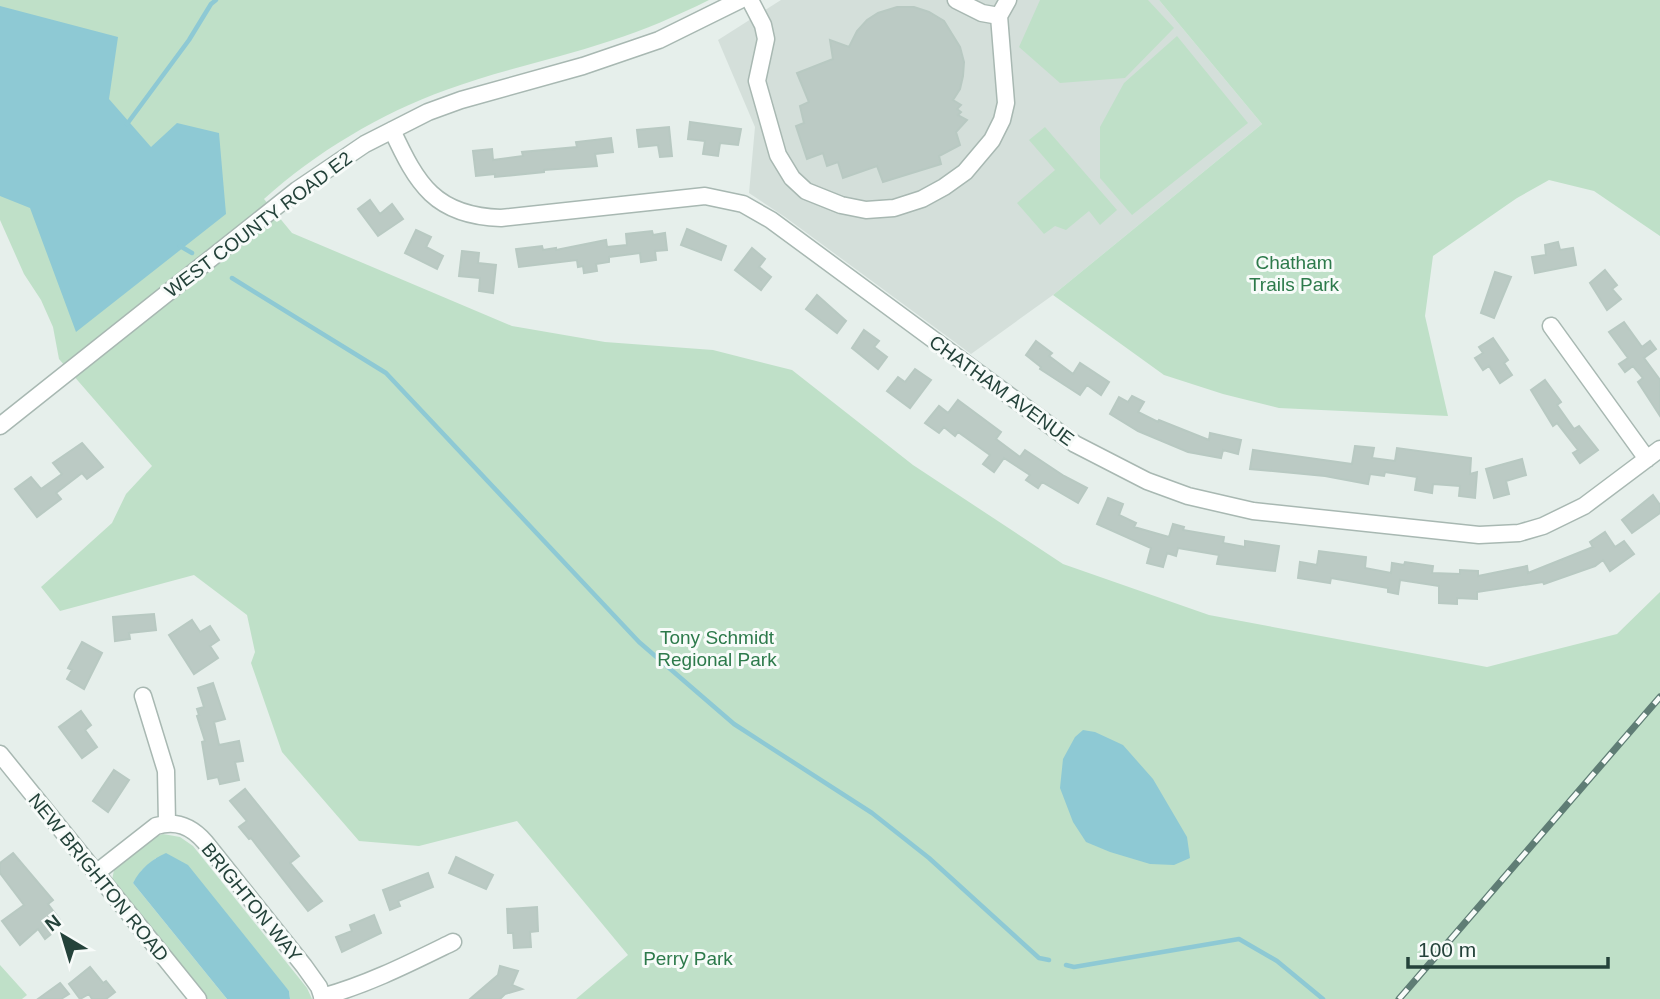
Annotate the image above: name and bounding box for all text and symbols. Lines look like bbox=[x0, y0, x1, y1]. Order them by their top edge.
street label: WEST COUNTY ROAD E2 bbox=[161, 147, 356, 302]
park label: Chatham Trails Park bbox=[1249, 252, 1340, 295]
street label: CHATHAM AVENUE bbox=[925, 331, 1078, 450]
park label: Tony Schmidt Regional Park bbox=[657, 627, 777, 670]
street label: NEW BRIGHTON ROAD bbox=[24, 788, 174, 966]
street label: BRIGHTON WAY bbox=[197, 839, 306, 966]
north arrow bbox=[28, 901, 98, 971]
scale bar bbox=[1408, 926, 1608, 970]
text: 100 m bbox=[1418, 938, 1476, 961]
park label: Perry Park bbox=[643, 948, 733, 969]

